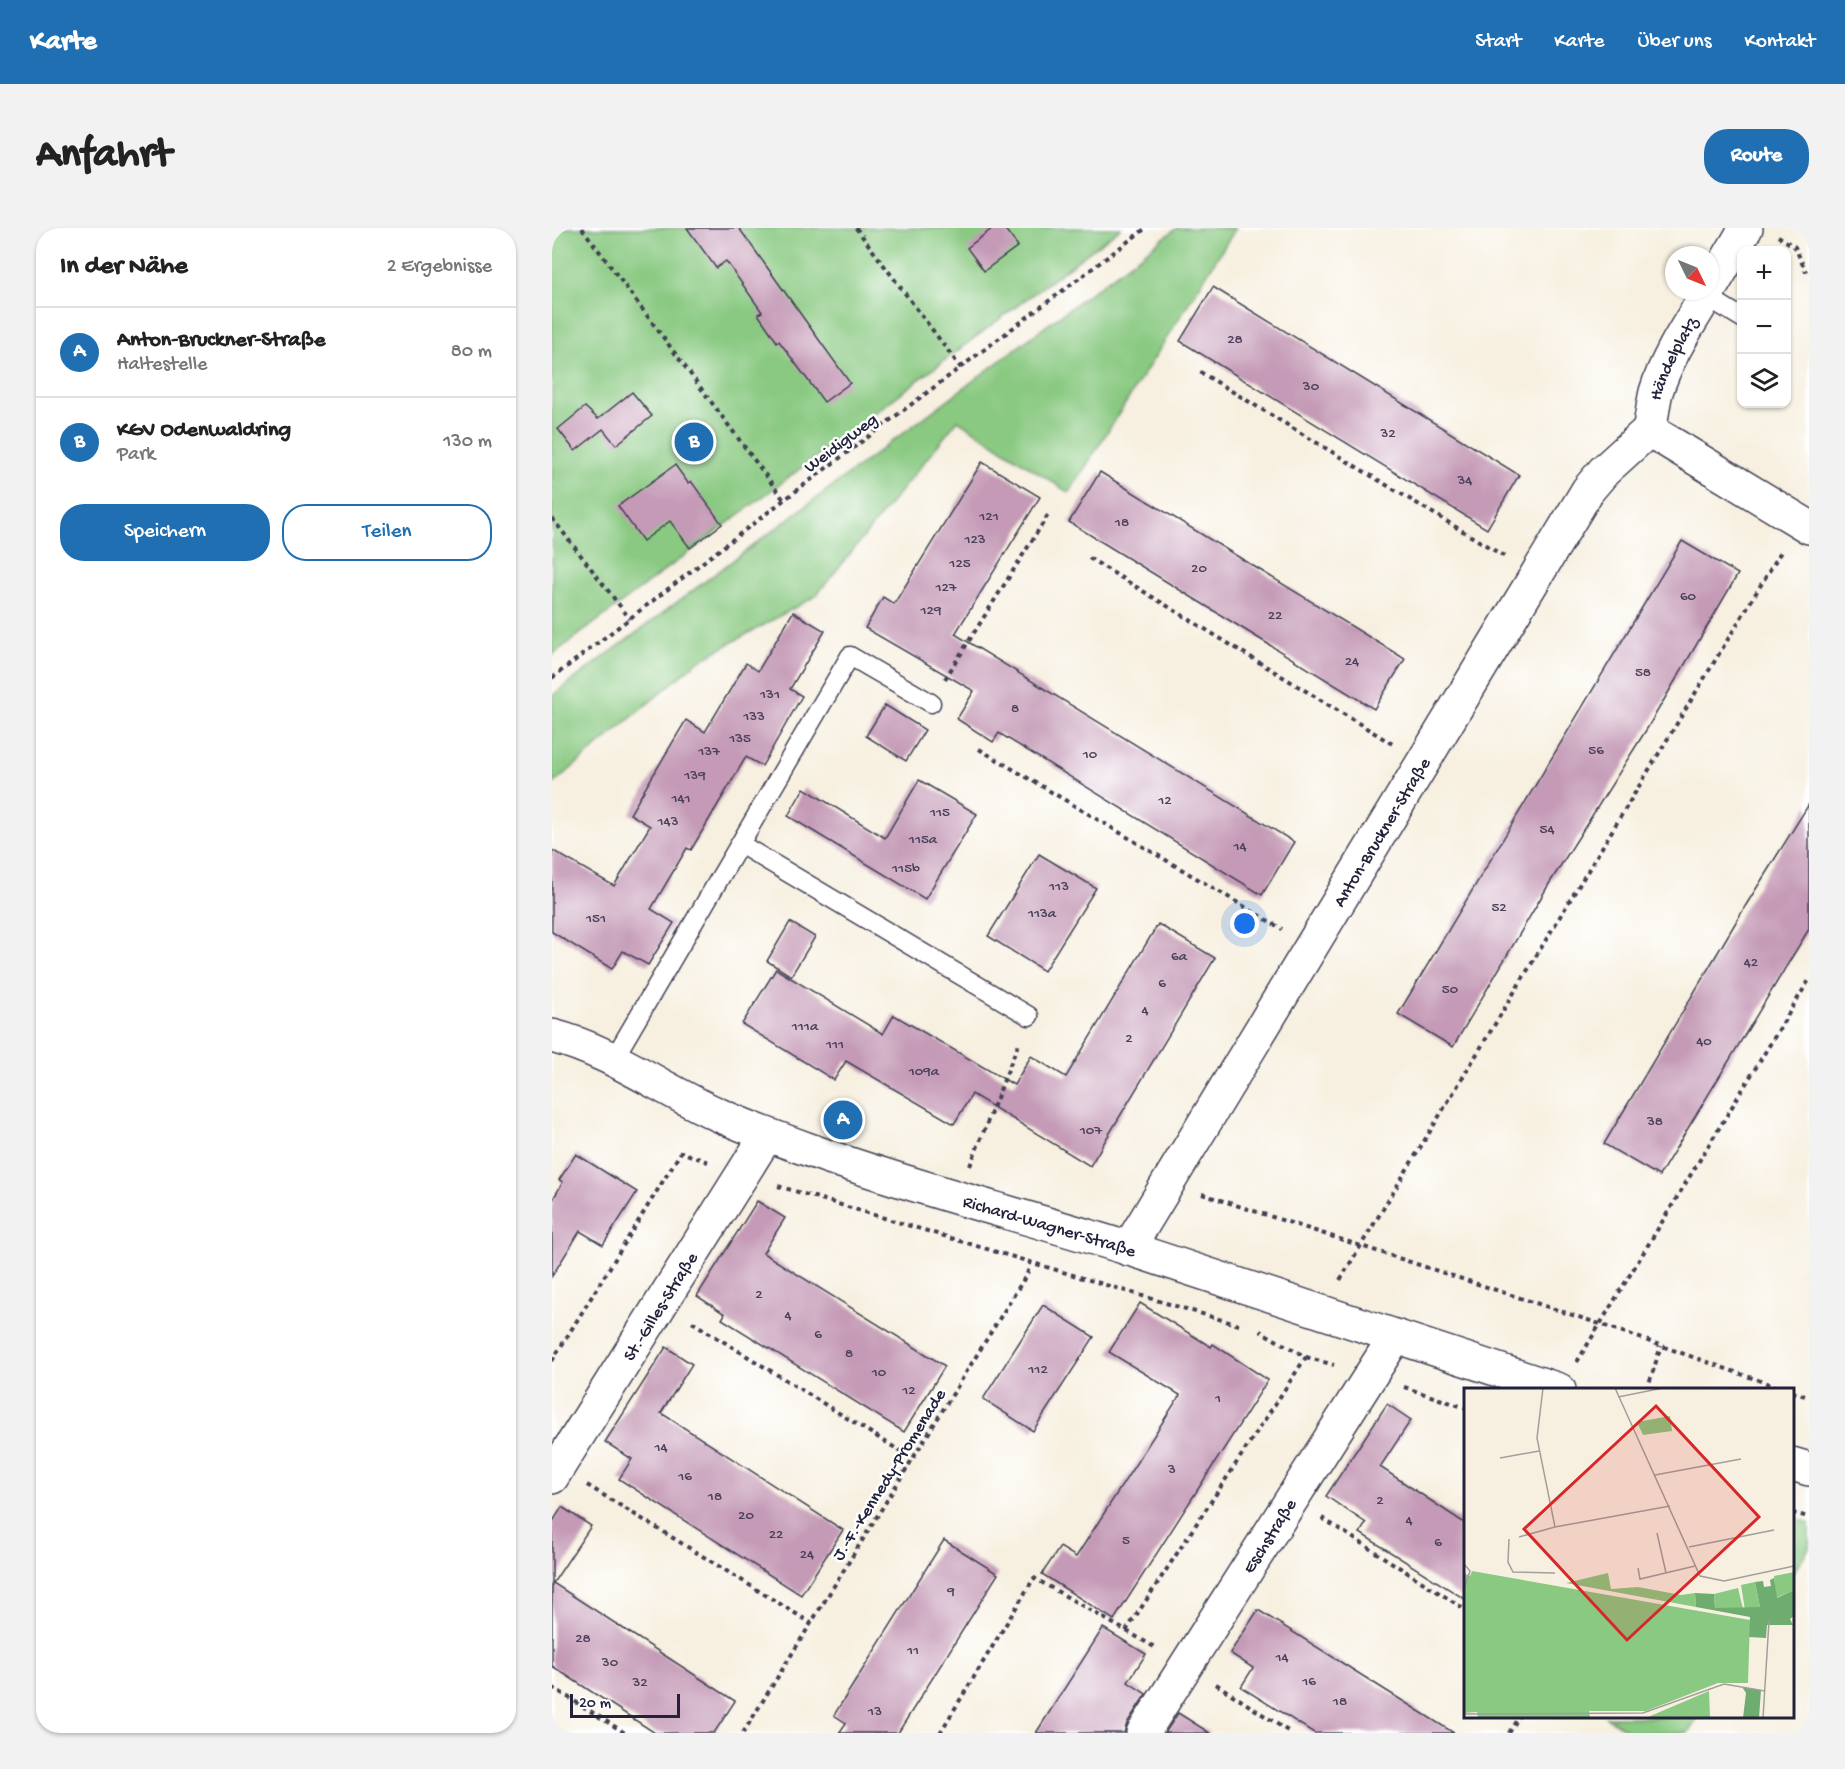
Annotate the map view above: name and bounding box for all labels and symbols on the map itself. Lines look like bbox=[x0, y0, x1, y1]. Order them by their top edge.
north arrow bbox=[1665, 246, 1719, 300]
street label: Händelplatz bbox=[1646, 313, 1704, 403]
house number: 28 bbox=[1227, 331, 1243, 349]
house number: 30 bbox=[1302, 378, 1320, 396]
street label: Weidigweg bbox=[801, 410, 882, 478]
pin: B bbox=[674, 420, 714, 464]
house number: 32 bbox=[1379, 425, 1396, 443]
house number: 34 bbox=[1457, 472, 1472, 490]
house number: 121 bbox=[978, 508, 999, 526]
house number: 18 bbox=[1114, 514, 1129, 532]
house number: 123 bbox=[963, 531, 986, 549]
house number: 125 bbox=[948, 555, 971, 573]
house number: 20 bbox=[1191, 560, 1207, 578]
house number: 127 bbox=[934, 579, 958, 597]
house number: 60 bbox=[1680, 588, 1697, 606]
house number: 129 bbox=[920, 602, 942, 620]
house number: 22 bbox=[1268, 607, 1282, 625]
house number: 24 bbox=[1345, 653, 1359, 671]
house number: 58 bbox=[1635, 664, 1651, 682]
house number: 131 bbox=[759, 686, 780, 704]
house number: 8 bbox=[1011, 700, 1019, 718]
house number: 133 bbox=[742, 708, 765, 726]
house number: 135 bbox=[728, 730, 751, 748]
house number: 56 bbox=[1588, 742, 1604, 760]
house number: 137 bbox=[697, 743, 721, 761]
house number: 10 bbox=[1082, 746, 1098, 764]
street label: Anton-Bruckner-Straße bbox=[1330, 754, 1437, 911]
house number: 139 bbox=[683, 767, 706, 785]
house number: 141 bbox=[670, 790, 691, 808]
house number: 12 bbox=[1157, 792, 1172, 810]
house number: 115 bbox=[929, 804, 950, 822]
house number: 143 bbox=[657, 813, 679, 831]
house number: 54 bbox=[1540, 821, 1555, 839]
house number: 115a bbox=[908, 831, 938, 849]
house number: 14 bbox=[1232, 838, 1247, 856]
house number: 115b bbox=[891, 860, 920, 878]
house number: 113 bbox=[1048, 878, 1069, 896]
house number: 52 bbox=[1491, 899, 1507, 917]
house number: 113a bbox=[1027, 905, 1057, 923]
your location bbox=[1230, 909, 1259, 938]
house number: 151 bbox=[585, 910, 606, 928]
house number: 6a bbox=[1171, 948, 1188, 966]
house number: 42 bbox=[1744, 954, 1758, 972]
house number: 6 bbox=[1158, 975, 1166, 993]
house number: 50 bbox=[1442, 981, 1459, 999]
house number: 4 bbox=[1141, 1002, 1149, 1020]
house number: 111a bbox=[791, 1018, 819, 1036]
house number: 2 bbox=[1125, 1030, 1133, 1048]
house number: 40 bbox=[1696, 1033, 1712, 1051]
house number: 111 bbox=[825, 1036, 844, 1054]
house number: 109a bbox=[908, 1063, 940, 1081]
pin: A bbox=[824, 1098, 862, 1142]
house number: 38 bbox=[1646, 1113, 1663, 1131]
house number: 107 bbox=[1079, 1122, 1103, 1140]
street label: Richard-Wagner-Straße bbox=[960, 1192, 1139, 1263]
street label: St.-Gilles-Straße bbox=[620, 1249, 704, 1365]
house number: 2 bbox=[755, 1286, 763, 1304]
house number: 4 bbox=[784, 1307, 792, 1325]
house number: 6 bbox=[814, 1326, 822, 1344]
house number: 8 bbox=[845, 1345, 853, 1363]
house number: 112 bbox=[1027, 1361, 1048, 1379]
house number: 10 bbox=[871, 1364, 887, 1382]
house number: 12 bbox=[901, 1382, 916, 1400]
street label: J.-F.-Kennedy-Promenade bbox=[829, 1385, 952, 1565]
inset map bbox=[1464, 1388, 1794, 1718]
house number: 1 bbox=[1214, 1390, 1221, 1408]
house number: 14 bbox=[653, 1439, 668, 1457]
house number: 3 bbox=[1167, 1461, 1176, 1479]
house number: 16 bbox=[677, 1468, 692, 1486]
house number: 18 bbox=[707, 1488, 722, 1506]
house number: 2 bbox=[1376, 1492, 1384, 1510]
street label: Eschstraße bbox=[1239, 1495, 1303, 1578]
house number: 20 bbox=[738, 1507, 754, 1525]
house number: 4 bbox=[1405, 1512, 1413, 1530]
house number: 22 bbox=[769, 1526, 783, 1544]
house number: 5 bbox=[1122, 1532, 1130, 1550]
house number: 6 bbox=[1434, 1534, 1442, 1552]
house number: 24 bbox=[800, 1546, 814, 1564]
house number: 9 bbox=[946, 1583, 955, 1601]
house number: 28 bbox=[575, 1630, 591, 1648]
house number: 11 bbox=[906, 1642, 919, 1660]
house number: 14 bbox=[1274, 1649, 1289, 1667]
house number: 30 bbox=[601, 1654, 619, 1672]
house number: 16 bbox=[1301, 1673, 1316, 1691]
house number: 32 bbox=[631, 1674, 648, 1692]
scale bar bbox=[570, 1691, 680, 1718]
house number: 18 bbox=[1332, 1693, 1347, 1711]
house number: 13 bbox=[867, 1703, 882, 1721]

